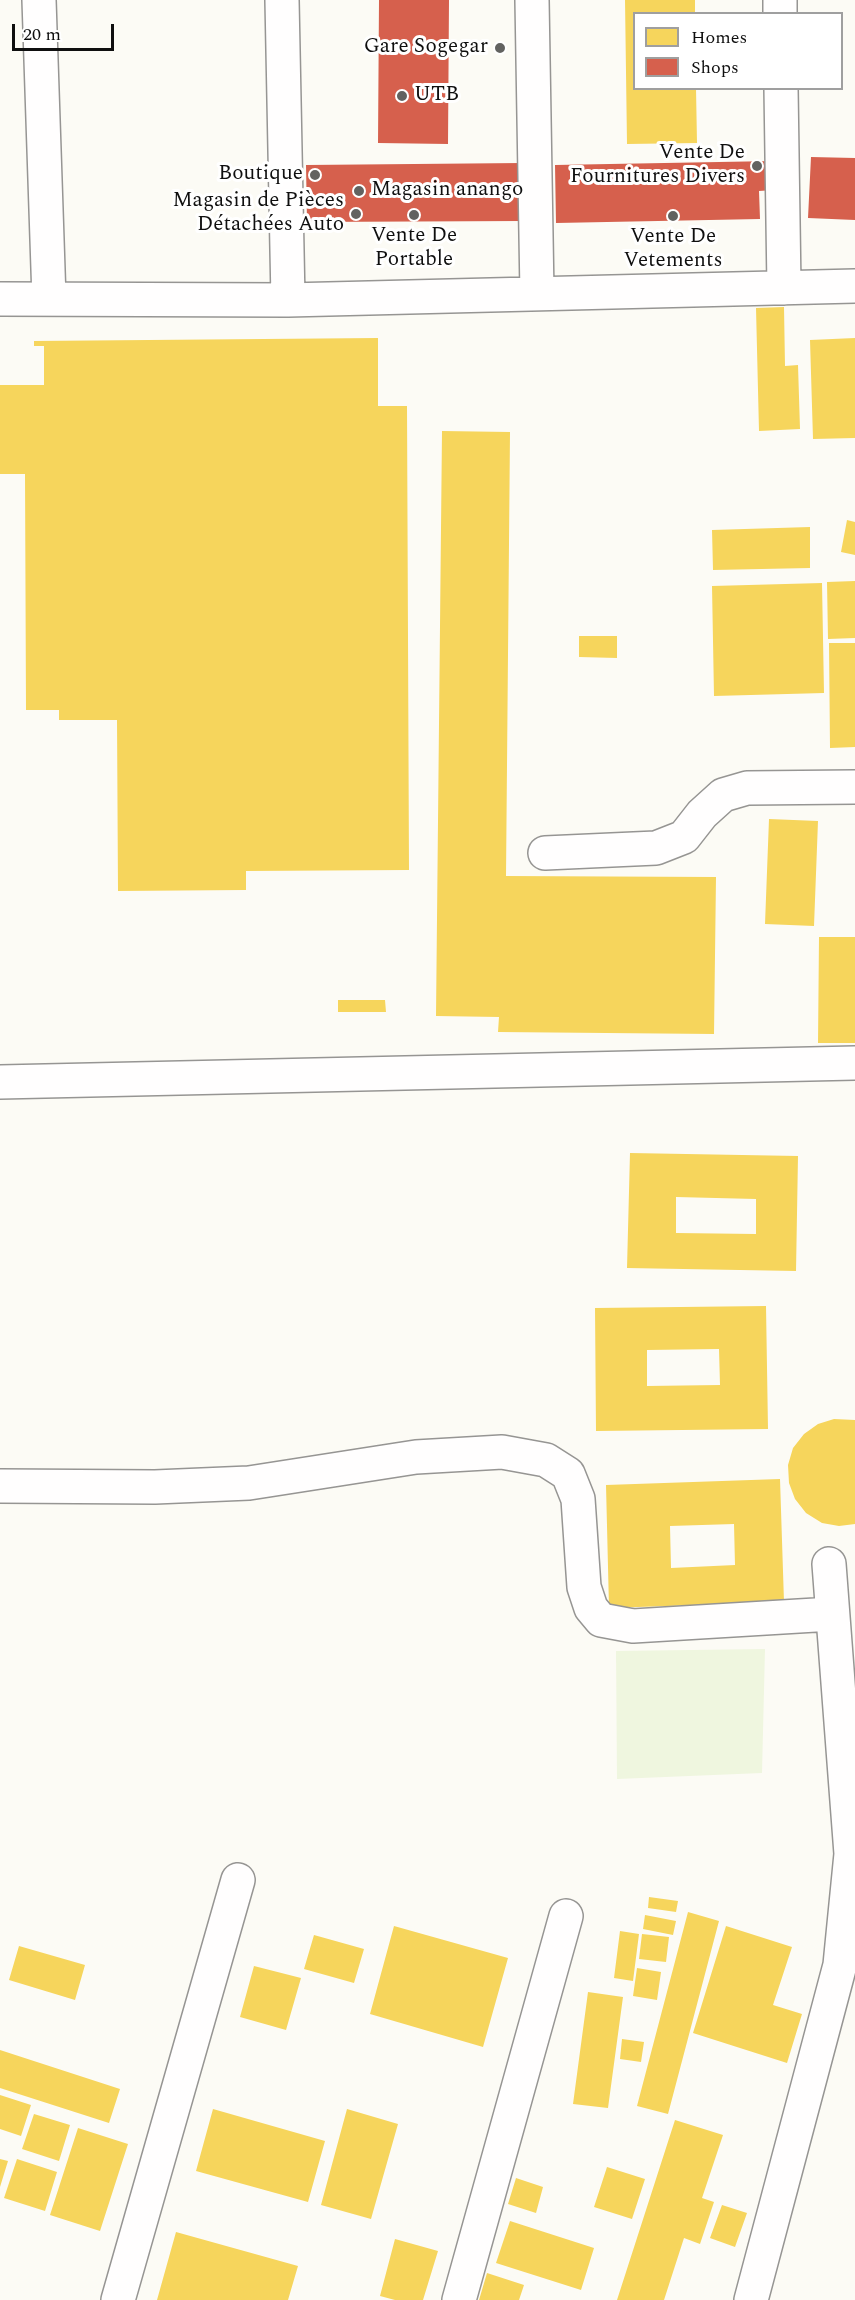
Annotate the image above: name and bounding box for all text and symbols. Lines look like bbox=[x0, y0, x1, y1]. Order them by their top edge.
scale bar bbox=[15, 12, 117, 50]
legend bbox=[633, 12, 843, 90]
text: 20 m bbox=[23, 21, 61, 48]
text: Homes bbox=[691, 24, 747, 51]
place label: Gare Sogegar bbox=[364, 35, 488, 61]
marker: Gare Sogegar bbox=[493, 41, 507, 55]
text: Shops bbox=[691, 54, 739, 81]
place label: UTB bbox=[414, 83, 459, 109]
marker: UTB bbox=[395, 89, 409, 103]
place label: Vente De Fournitures Divers bbox=[570, 141, 745, 191]
marker: Vente De Fournitures Divers bbox=[750, 159, 764, 173]
place label: Boutique bbox=[218, 162, 303, 188]
marker: Boutique bbox=[308, 168, 322, 182]
place label: Magasin anango bbox=[371, 178, 523, 204]
marker: Magasin anango bbox=[352, 184, 366, 198]
place label: Magasin de Pièces Détachées Auto bbox=[172, 189, 344, 239]
marker: Magasin de Pièces Détachées Auto bbox=[349, 207, 363, 221]
marker: Vente De Portable bbox=[407, 208, 421, 222]
marker: Vente De Vetements bbox=[666, 209, 680, 223]
place label: Vente De Portable bbox=[371, 224, 457, 274]
place label: Vente De Vetements bbox=[623, 225, 723, 275]

